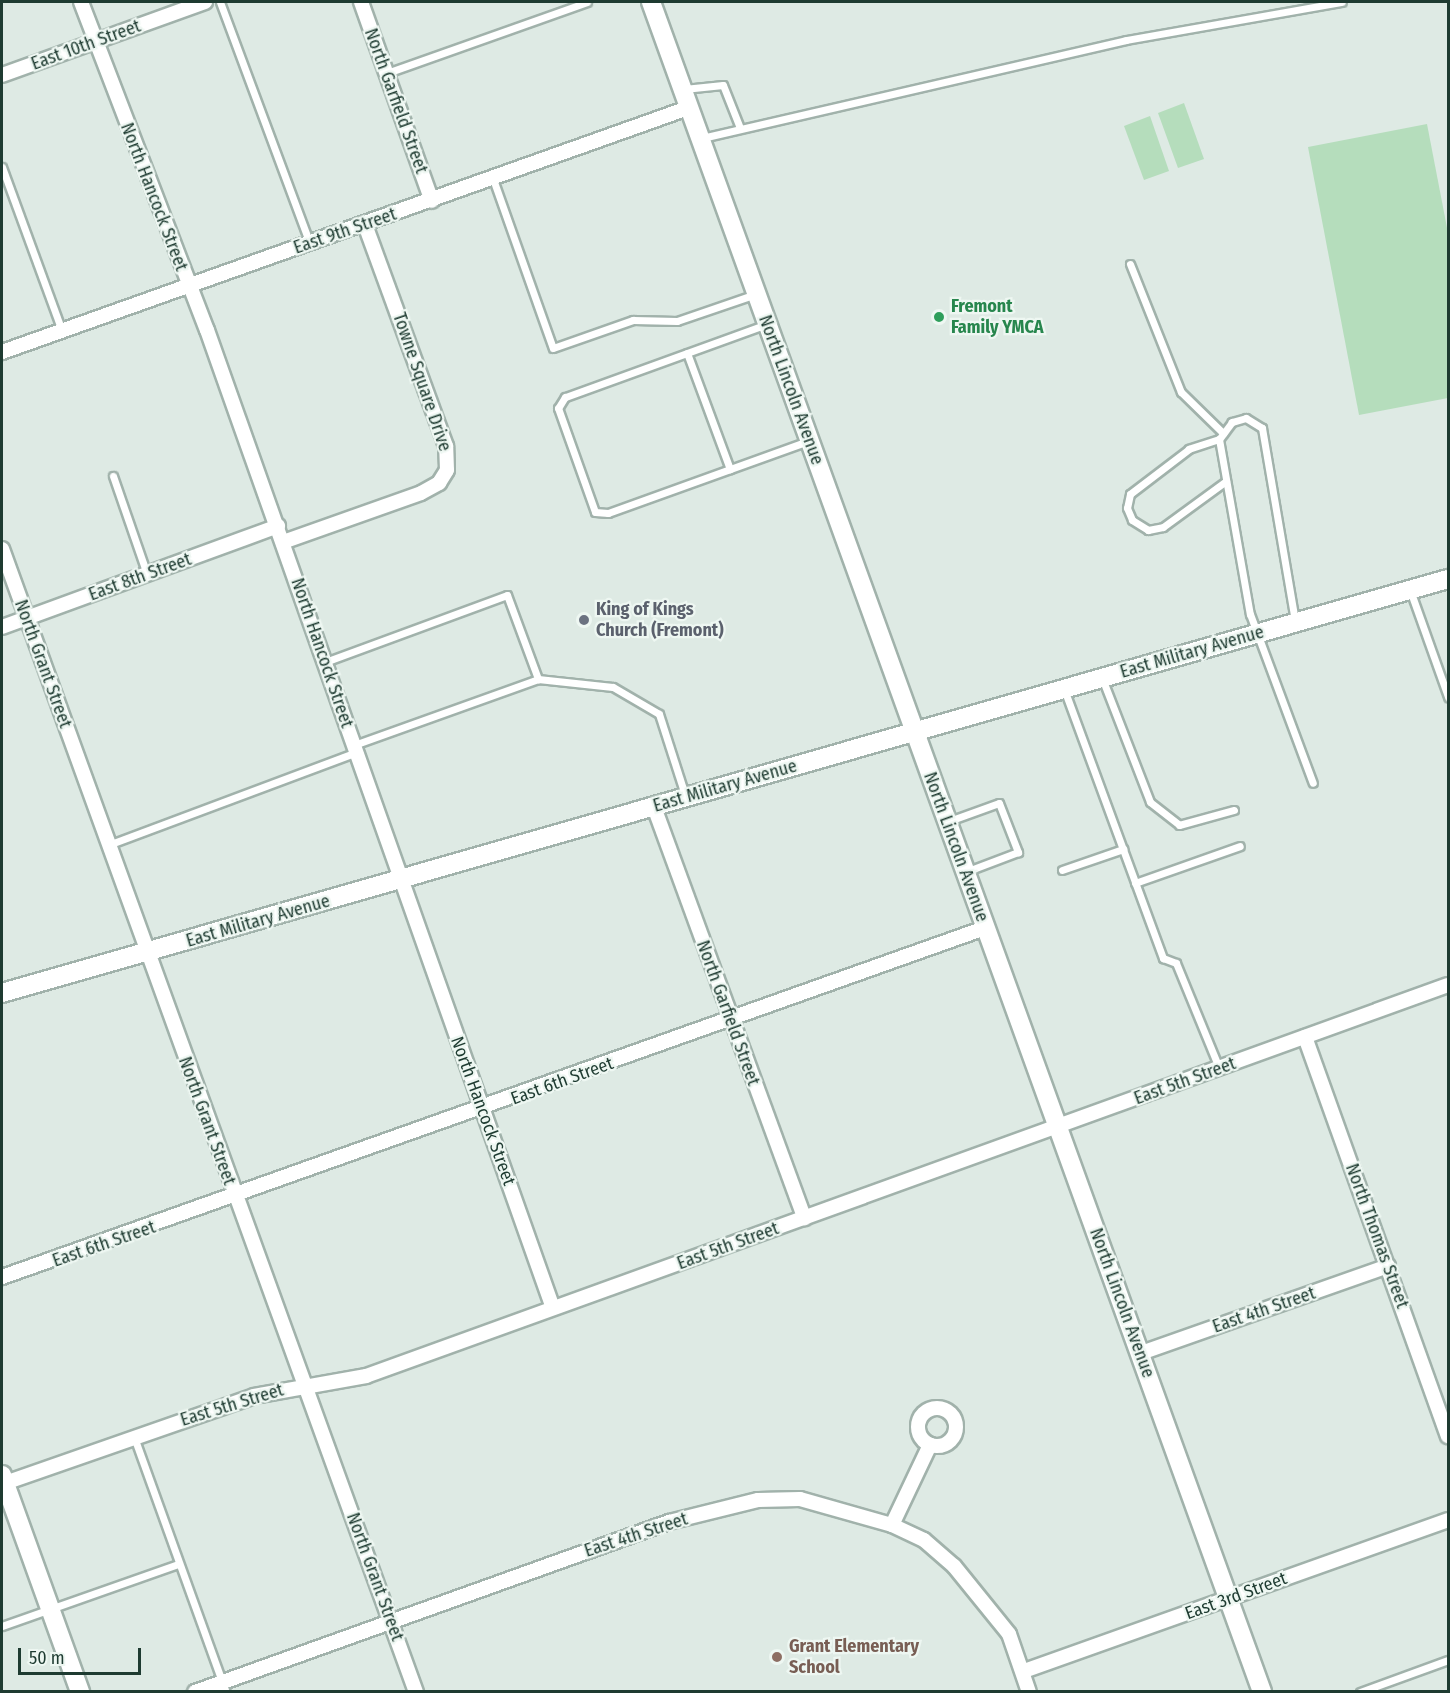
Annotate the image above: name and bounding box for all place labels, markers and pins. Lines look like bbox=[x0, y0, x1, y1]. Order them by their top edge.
place label: Fremont Family YMCA bbox=[951, 296, 1044, 338]
marker: Fremont Family YMCA bbox=[932, 310, 946, 324]
place label: King of Kings Church (Fremont) bbox=[596, 599, 724, 642]
marker: King of Kings Church (Fremont) bbox=[577, 613, 591, 627]
place label: Grant Elementary School bbox=[789, 1636, 919, 1678]
marker: Grant Elementary School bbox=[770, 1650, 784, 1664]

